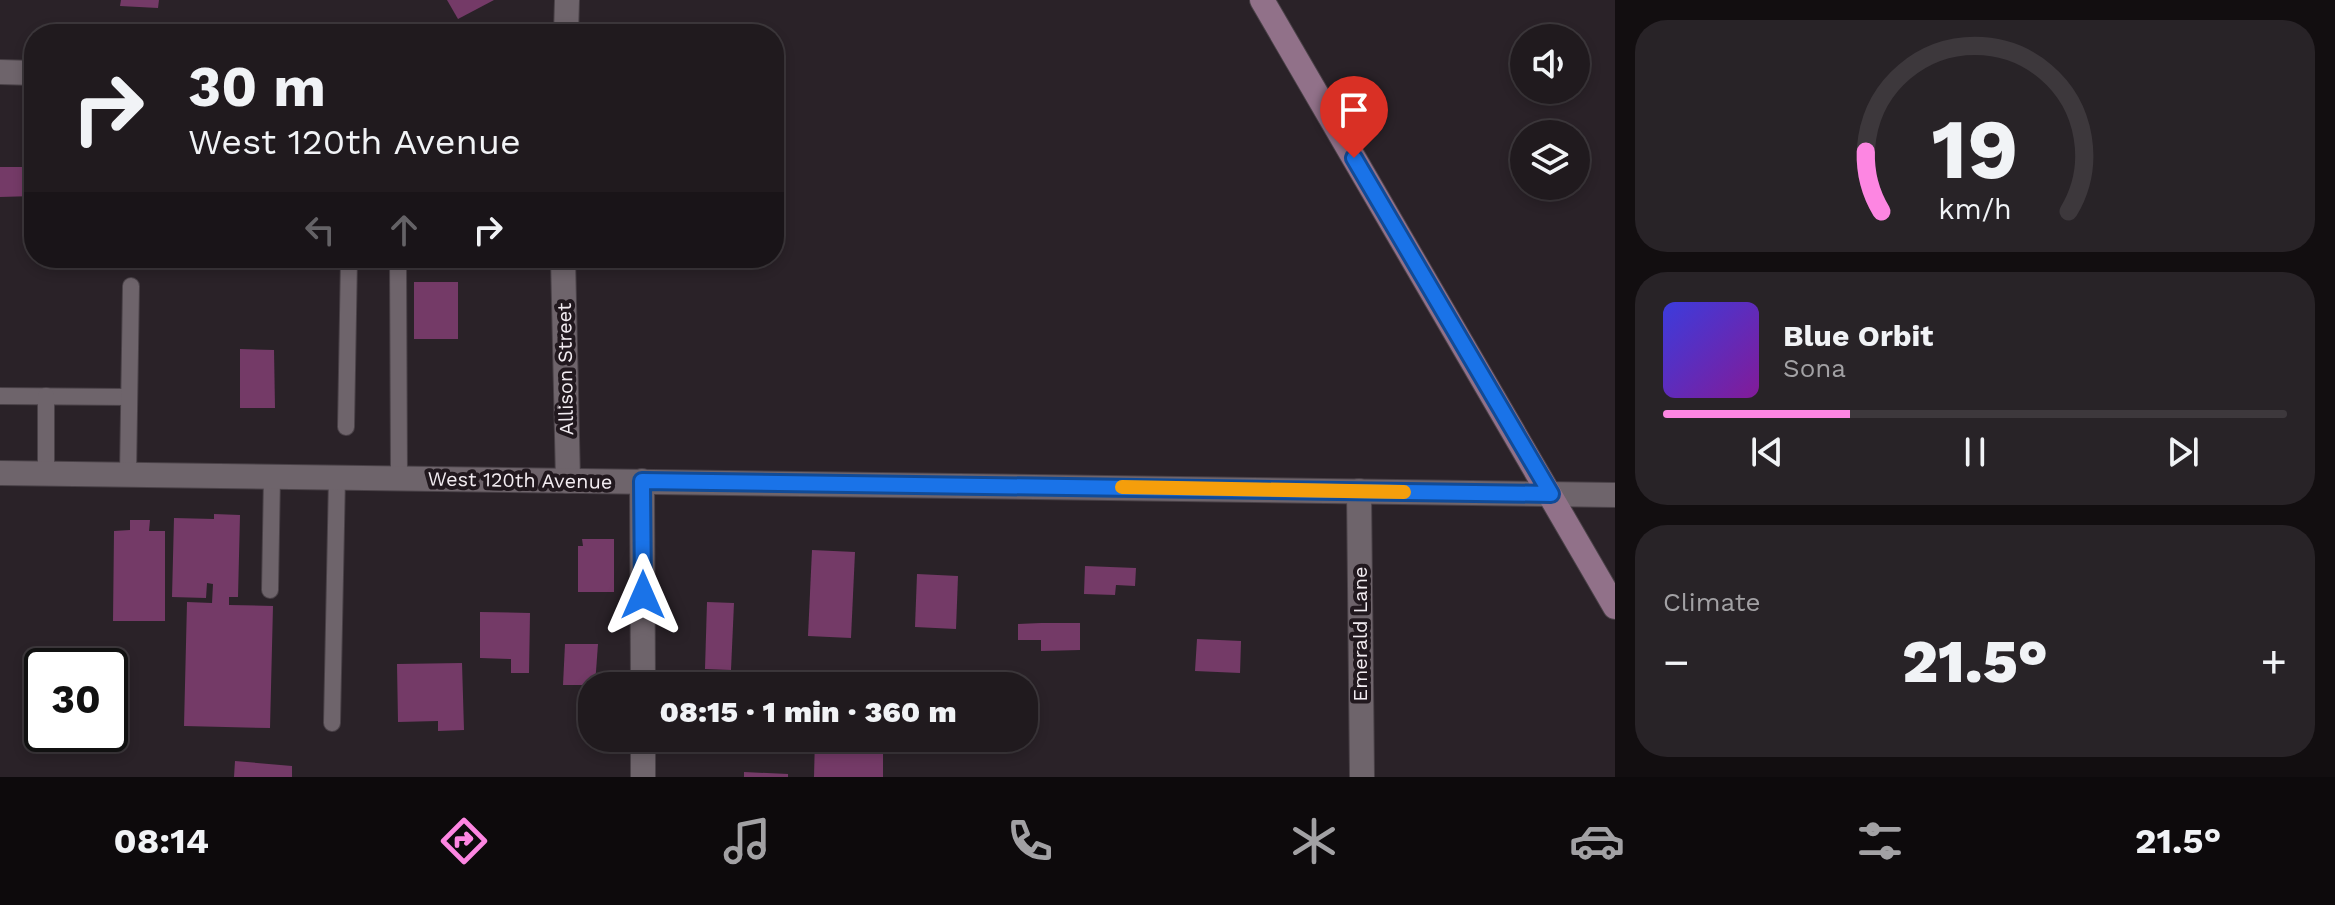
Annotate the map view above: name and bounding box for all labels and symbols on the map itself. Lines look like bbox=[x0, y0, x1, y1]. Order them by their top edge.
pin bbox=[1320, 76, 1388, 158]
street label: Allison Street bbox=[552, 302, 578, 436]
street label: West 120th Avenue bbox=[427, 466, 613, 494]
position arrow bbox=[601, 553, 685, 637]
street label: Emerald Lane bbox=[1348, 566, 1372, 702]
speed limit sign: 30 bbox=[24, 648, 128, 752]

